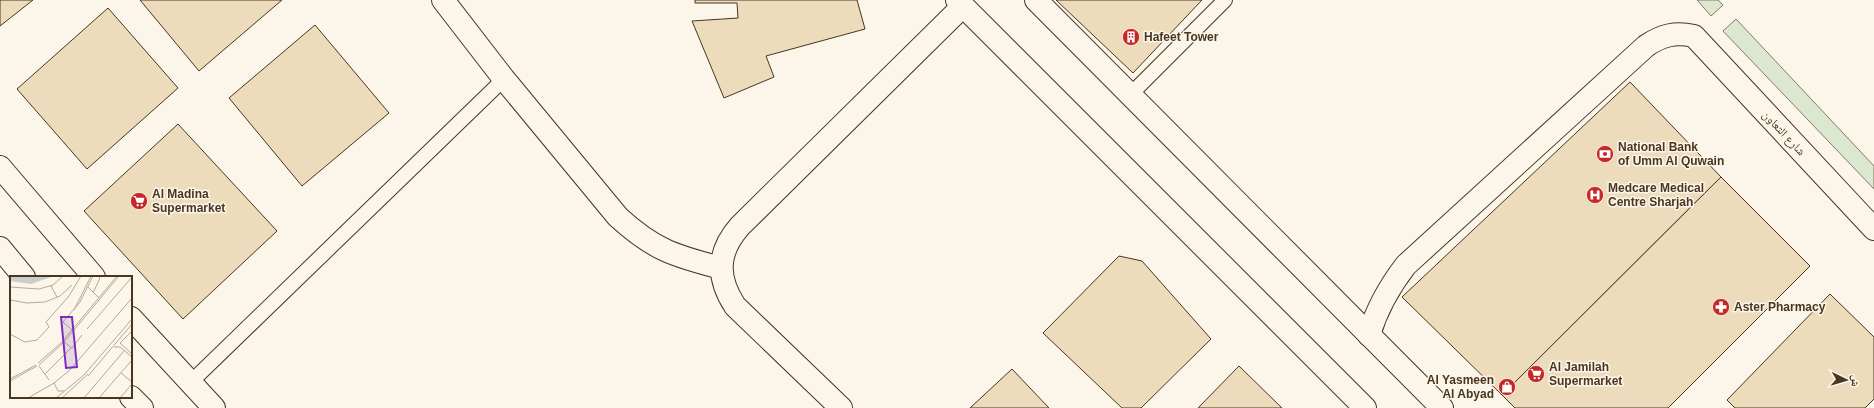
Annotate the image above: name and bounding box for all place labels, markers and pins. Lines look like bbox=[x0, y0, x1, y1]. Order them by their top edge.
building icon: Hafeet Tower bbox=[1121, 27, 1141, 47]
place label: Hafeet Tower bbox=[1144, 30, 1219, 44]
place label: National Bank of Umm Al Quwain bbox=[1618, 140, 1724, 168]
bank icon: National Bank of Umm Al Quwain bbox=[1595, 144, 1615, 164]
place label: Medcare Medical Centre Sharjah bbox=[1608, 181, 1704, 209]
hospital icon: Medcare Medical Centre Sharjah bbox=[1585, 185, 1605, 205]
place label: Al Madina Supermarket bbox=[152, 187, 225, 215]
supermarket icon: Al Madina Supermarket bbox=[129, 191, 149, 211]
pharmacy icon: Aster Pharmacy bbox=[1711, 297, 1731, 317]
place label: Aster Pharmacy bbox=[1734, 300, 1826, 314]
place label: Al Jamilah Supermarket bbox=[1549, 360, 1622, 388]
supermarket icon: Al Jamilah Supermarket bbox=[1526, 364, 1546, 384]
place label: Al Yasmeen Al Abyad bbox=[1427, 373, 1494, 401]
shop icon: Al Yasmeen Al Abyad bbox=[1497, 377, 1517, 397]

